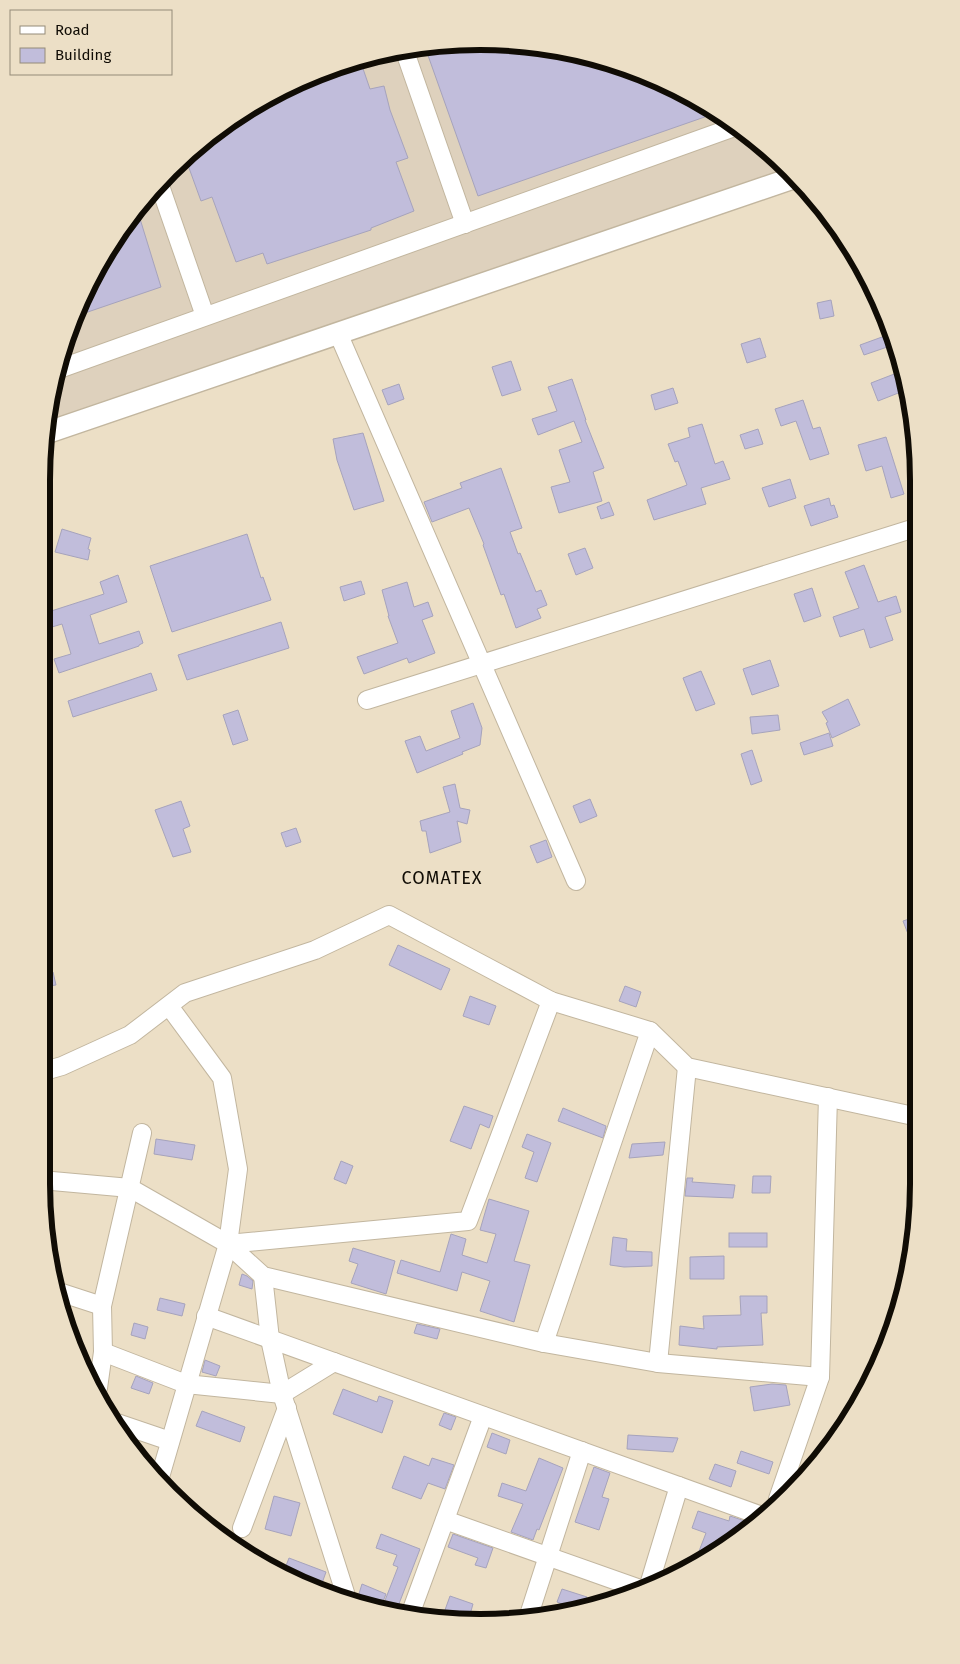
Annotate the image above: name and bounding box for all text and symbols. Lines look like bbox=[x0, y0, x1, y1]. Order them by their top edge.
legend bbox=[10, 10, 172, 75]
text: Road bbox=[55, 21, 90, 39]
text: Building bbox=[55, 46, 111, 64]
district label: COMATEX bbox=[401, 867, 483, 889]

